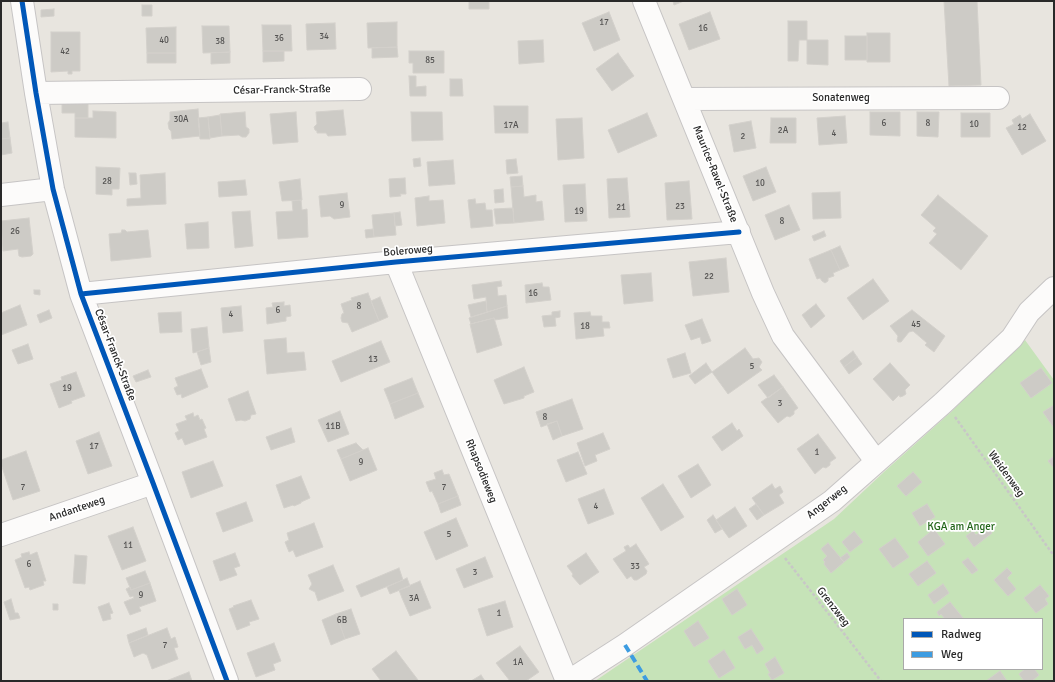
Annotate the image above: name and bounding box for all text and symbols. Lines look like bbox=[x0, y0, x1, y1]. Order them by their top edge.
house number: 17 bbox=[599, 18, 609, 28]
house number: 16 bbox=[698, 24, 708, 34]
house number: 34 bbox=[319, 32, 329, 42]
house number: 36 bbox=[274, 34, 284, 44]
house number: 40 bbox=[159, 36, 169, 46]
house number: 38 bbox=[215, 37, 225, 47]
house number: 42 bbox=[60, 47, 70, 57]
house number: 85 bbox=[425, 56, 435, 66]
street label: César-Franck-Straße bbox=[233, 83, 331, 97]
street label: Sonatenweg bbox=[812, 91, 870, 105]
house number: 30A bbox=[173, 115, 189, 125]
house number: 6 bbox=[882, 119, 886, 129]
house number: 8 bbox=[926, 119, 930, 129]
house number: 10 bbox=[969, 120, 979, 130]
house number: 17A bbox=[503, 121, 519, 131]
house number: 12 bbox=[1017, 123, 1027, 133]
street label: Maurice-Ravel-Straße bbox=[690, 124, 740, 224]
house number: 2A bbox=[778, 126, 788, 136]
house number: 4 bbox=[832, 129, 836, 139]
house number: 2 bbox=[741, 132, 745, 142]
house number: 28 bbox=[102, 177, 112, 187]
house number: 10 bbox=[755, 179, 765, 189]
house number: 9 bbox=[340, 201, 344, 211]
house number: 23 bbox=[675, 202, 685, 212]
house number: 21 bbox=[616, 203, 626, 213]
house number: 19 bbox=[574, 207, 584, 217]
house number: 8 bbox=[780, 217, 784, 227]
house number: 26 bbox=[10, 227, 20, 237]
street label: Boleroweg bbox=[383, 242, 433, 260]
house number: 22 bbox=[704, 272, 714, 282]
house number: 16 bbox=[528, 289, 538, 299]
house number: 8 bbox=[357, 302, 361, 312]
house number: 6 bbox=[276, 306, 280, 316]
street label: César-Franck-Straße bbox=[91, 307, 139, 403]
house number: 4 bbox=[229, 310, 233, 320]
house number: 45 bbox=[911, 320, 921, 330]
house number: 18 bbox=[580, 322, 590, 332]
house number: 13 bbox=[368, 355, 378, 365]
house number: 5 bbox=[750, 362, 754, 372]
house number: 19 bbox=[62, 384, 72, 394]
house number: 3 bbox=[778, 399, 782, 409]
house number: 8 bbox=[543, 413, 547, 423]
house number: 11B bbox=[325, 422, 341, 432]
street label: Rhapsodieweg bbox=[462, 437, 500, 505]
house number: 17 bbox=[89, 442, 99, 452]
house number: 1 bbox=[815, 448, 819, 458]
street label: Weidenweg bbox=[985, 448, 1027, 500]
house number: 9 bbox=[359, 458, 363, 468]
street label: Angerweg bbox=[804, 482, 850, 522]
house number: 7 bbox=[21, 483, 25, 493]
house number: 7 bbox=[442, 483, 446, 493]
street label: Andanteweg bbox=[47, 493, 107, 525]
house number: 4 bbox=[594, 502, 598, 512]
park label: KGA am Anger bbox=[927, 520, 995, 534]
house number: 5 bbox=[447, 530, 451, 540]
house number: 11 bbox=[123, 541, 133, 551]
house number: 6 bbox=[27, 560, 31, 570]
house number: 33 bbox=[630, 562, 640, 572]
house number: 3 bbox=[473, 568, 477, 578]
street label: Grenzweg bbox=[814, 585, 852, 629]
house number: 9 bbox=[139, 591, 143, 601]
house number: 3A bbox=[409, 594, 419, 604]
house number: 1 bbox=[497, 609, 501, 619]
house number: 6B bbox=[337, 616, 347, 626]
legend bbox=[903, 618, 1043, 670]
text: Radweg bbox=[941, 627, 981, 642]
house number: 7 bbox=[163, 641, 167, 651]
text: Weg bbox=[941, 647, 963, 662]
house number: 1A bbox=[513, 658, 523, 668]

